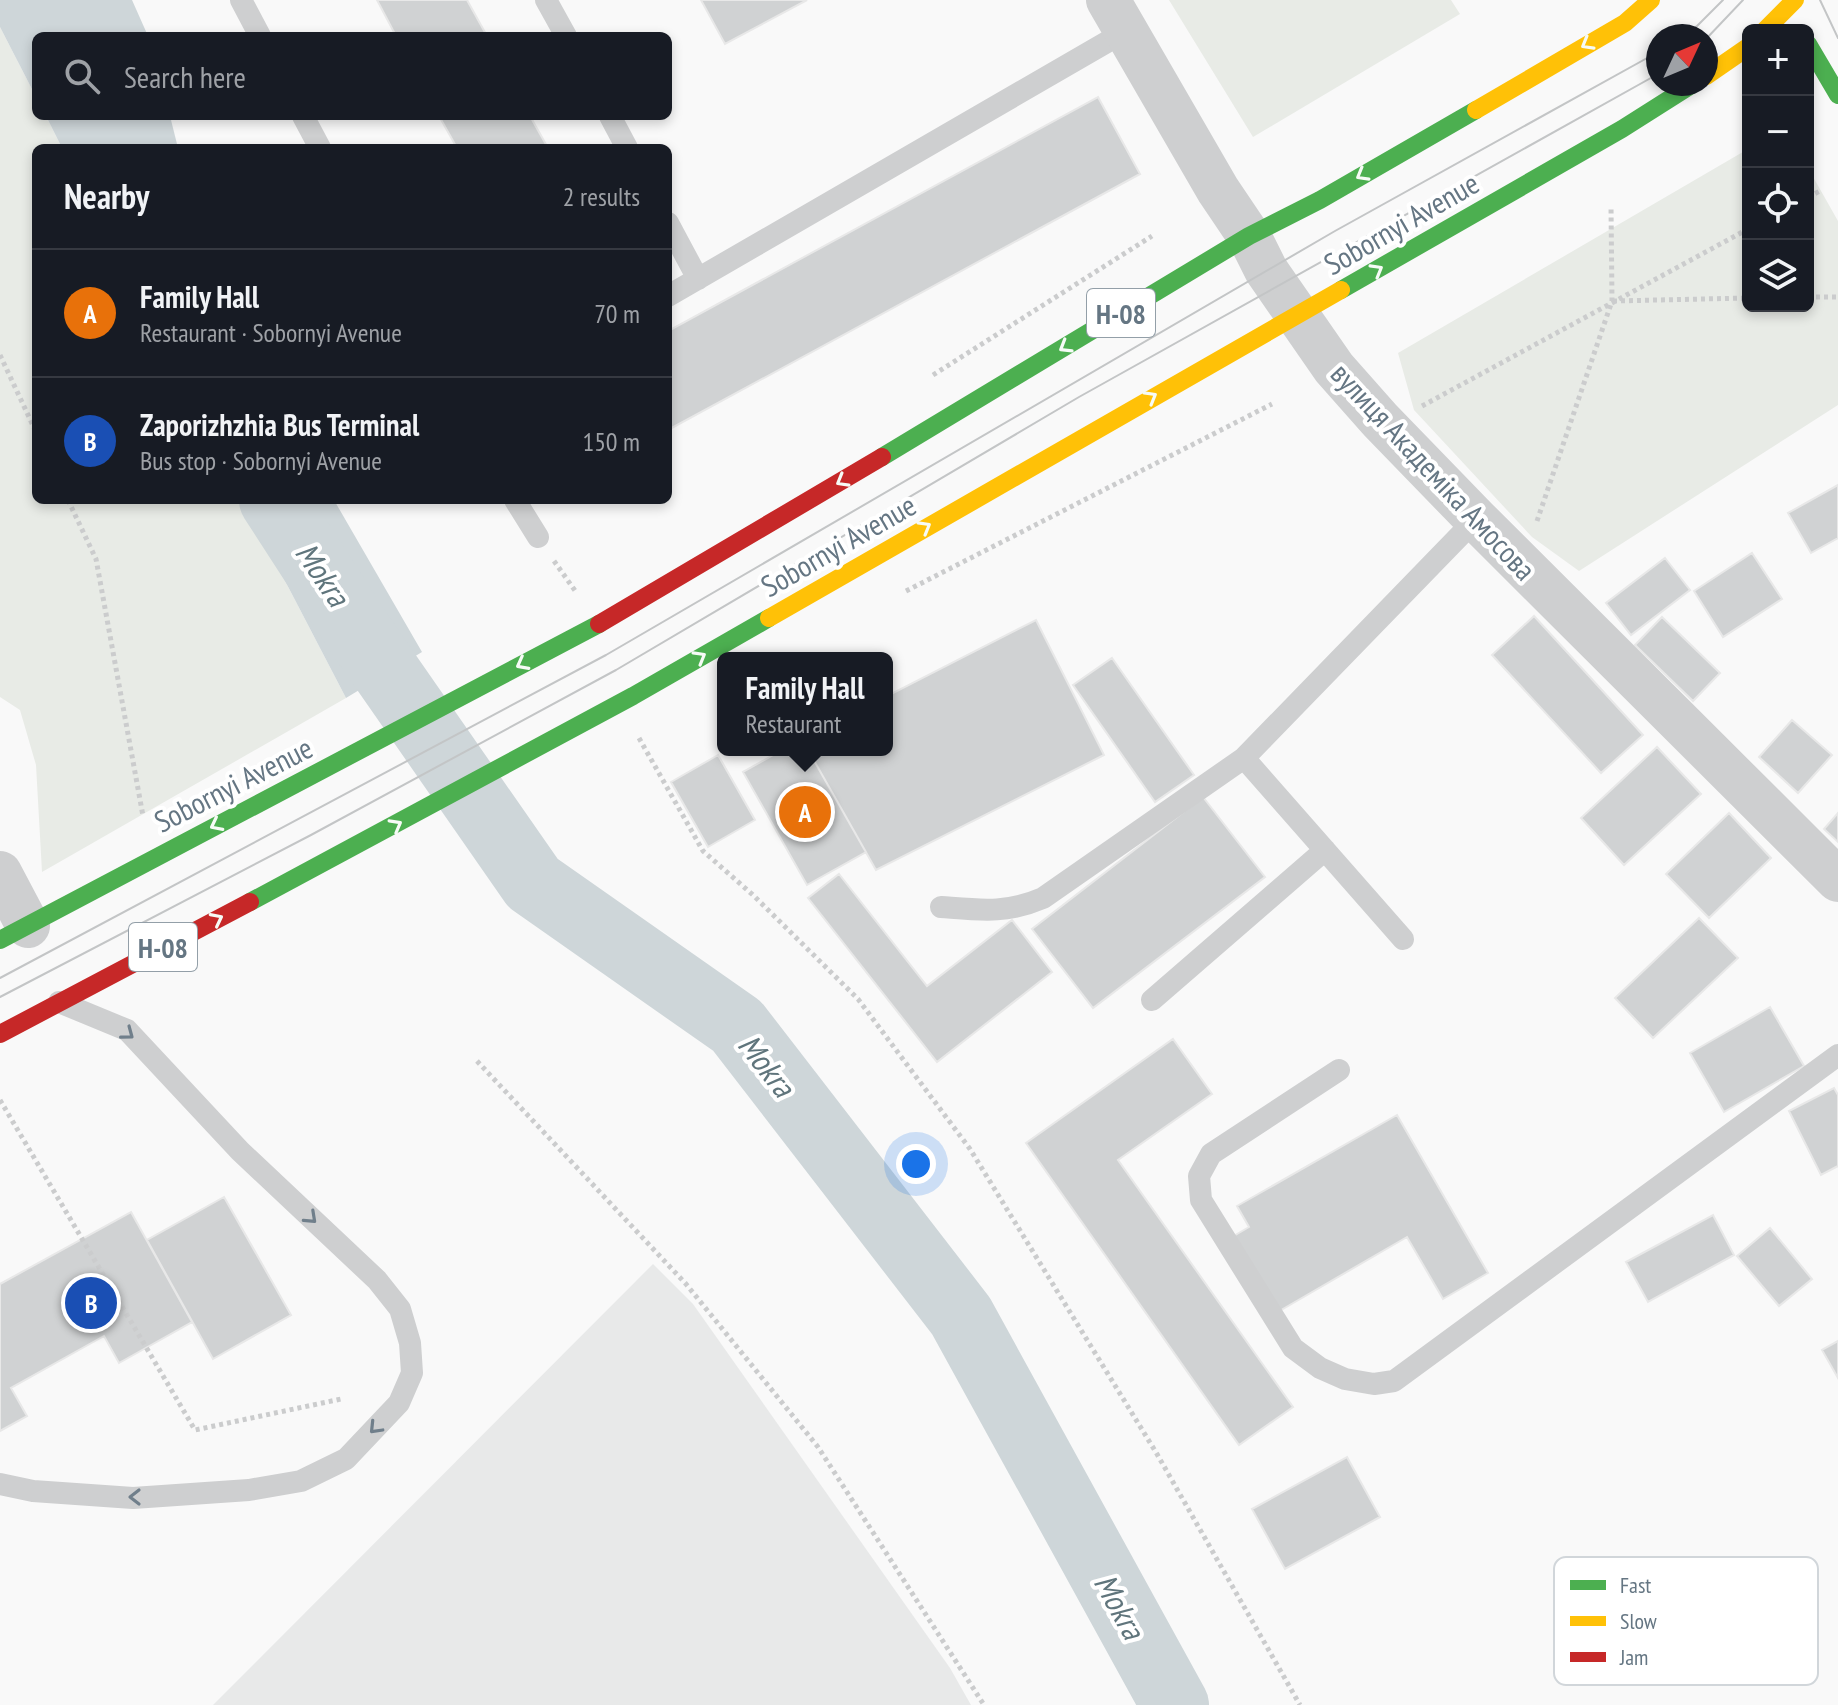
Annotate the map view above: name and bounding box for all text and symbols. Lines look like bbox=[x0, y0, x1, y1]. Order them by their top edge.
north arrow bbox=[1646, 24, 1718, 96]
map controls bbox=[1742, 24, 1814, 312]
button: + bbox=[1742, 24, 1814, 96]
search box bbox=[32, 32, 672, 120]
one-way arrow bbox=[1581, 34, 1596, 50]
icon: search bbox=[60, 54, 104, 98]
text: Search here bbox=[124, 57, 246, 96]
button: − bbox=[1742, 96, 1814, 168]
street label: Sobornyi Avenue bbox=[1317, 163, 1485, 283]
one-way arrow bbox=[1357, 165, 1371, 181]
button: locate bbox=[1742, 168, 1814, 240]
text: Nearby bbox=[64, 174, 149, 218]
text: 2 results bbox=[563, 180, 640, 213]
button: layers bbox=[1742, 240, 1814, 312]
one-way arrow bbox=[1368, 264, 1383, 280]
text: Family Hall bbox=[140, 277, 259, 316]
road number: Н-08 bbox=[1087, 289, 1155, 337]
text: A bbox=[83, 297, 97, 330]
text: 70 m bbox=[594, 297, 640, 330]
text: Restaurant · Sobornyi Avenue bbox=[140, 316, 402, 349]
one-way arrow bbox=[1059, 337, 1074, 353]
street label: вулиця Академіка Амосова bbox=[1323, 354, 1545, 588]
one-way arrow bbox=[1142, 391, 1156, 407]
text: Zaporizhzhia Bus Terminal bbox=[140, 405, 419, 444]
text: B bbox=[84, 425, 96, 458]
text: 150 m bbox=[582, 425, 640, 458]
text: Bus stop · Sobornyi Avenue bbox=[140, 444, 382, 477]
one-way arrow bbox=[836, 471, 851, 487]
street label: Sobornyi Avenue bbox=[754, 485, 922, 605]
one-way arrow bbox=[916, 521, 931, 537]
water label: Mokra bbox=[287, 534, 361, 616]
one-way arrow bbox=[691, 651, 706, 667]
popup bbox=[717, 652, 893, 756]
one-way arrow bbox=[516, 655, 531, 670]
text: Family Hall bbox=[745, 668, 865, 707]
text: Restaurant bbox=[745, 707, 841, 740]
street label: Sobornyi Avenue bbox=[147, 727, 319, 841]
pin: A bbox=[779, 782, 831, 842]
one-way arrow bbox=[210, 815, 225, 830]
one-way arrow bbox=[387, 819, 402, 835]
one-way arrow bbox=[209, 914, 224, 929]
road number: Н-08 bbox=[129, 923, 197, 971]
one-way arrow bbox=[119, 1025, 134, 1039]
water label: Mokra bbox=[729, 1025, 806, 1107]
your location bbox=[896, 1144, 936, 1184]
one-way arrow bbox=[302, 1208, 317, 1222]
pin: B bbox=[65, 1273, 117, 1333]
one-way arrow bbox=[370, 1419, 385, 1433]
one-way arrow bbox=[128, 1489, 141, 1506]
legend bbox=[1554, 1557, 1818, 1685]
water label: Mokra bbox=[1085, 1566, 1156, 1648]
text: Fast bbox=[1620, 1571, 1651, 1599]
text: Slow bbox=[1620, 1607, 1657, 1635]
text: Jam bbox=[1619, 1643, 1648, 1671]

